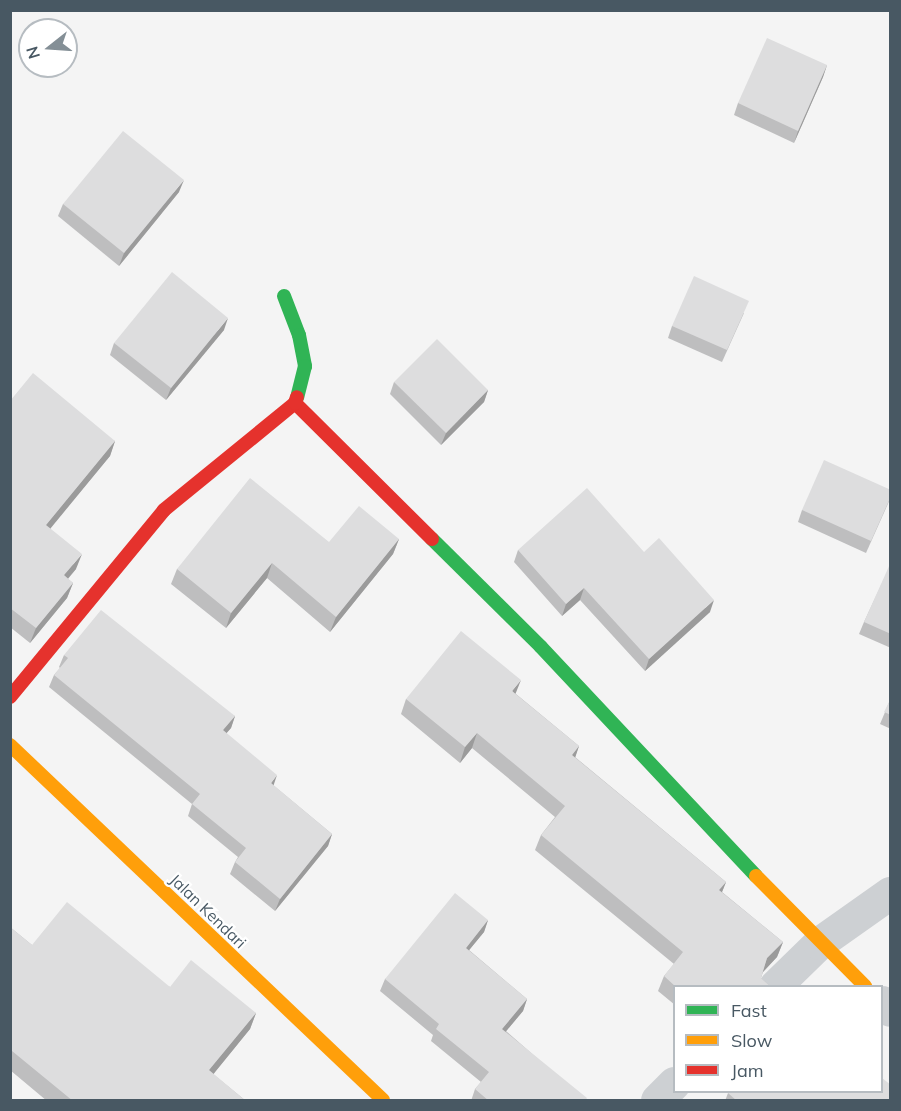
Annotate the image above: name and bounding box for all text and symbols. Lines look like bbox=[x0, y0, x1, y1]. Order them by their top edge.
north arrow bbox=[18, 18, 78, 78]
text: N bbox=[21, 44, 44, 61]
street label: Jalan Kendari bbox=[166, 870, 250, 952]
legend bbox=[673, 985, 883, 1093]
text: Fast bbox=[731, 999, 767, 1022]
text: Slow bbox=[731, 1029, 772, 1052]
text: Jam bbox=[731, 1059, 764, 1082]

